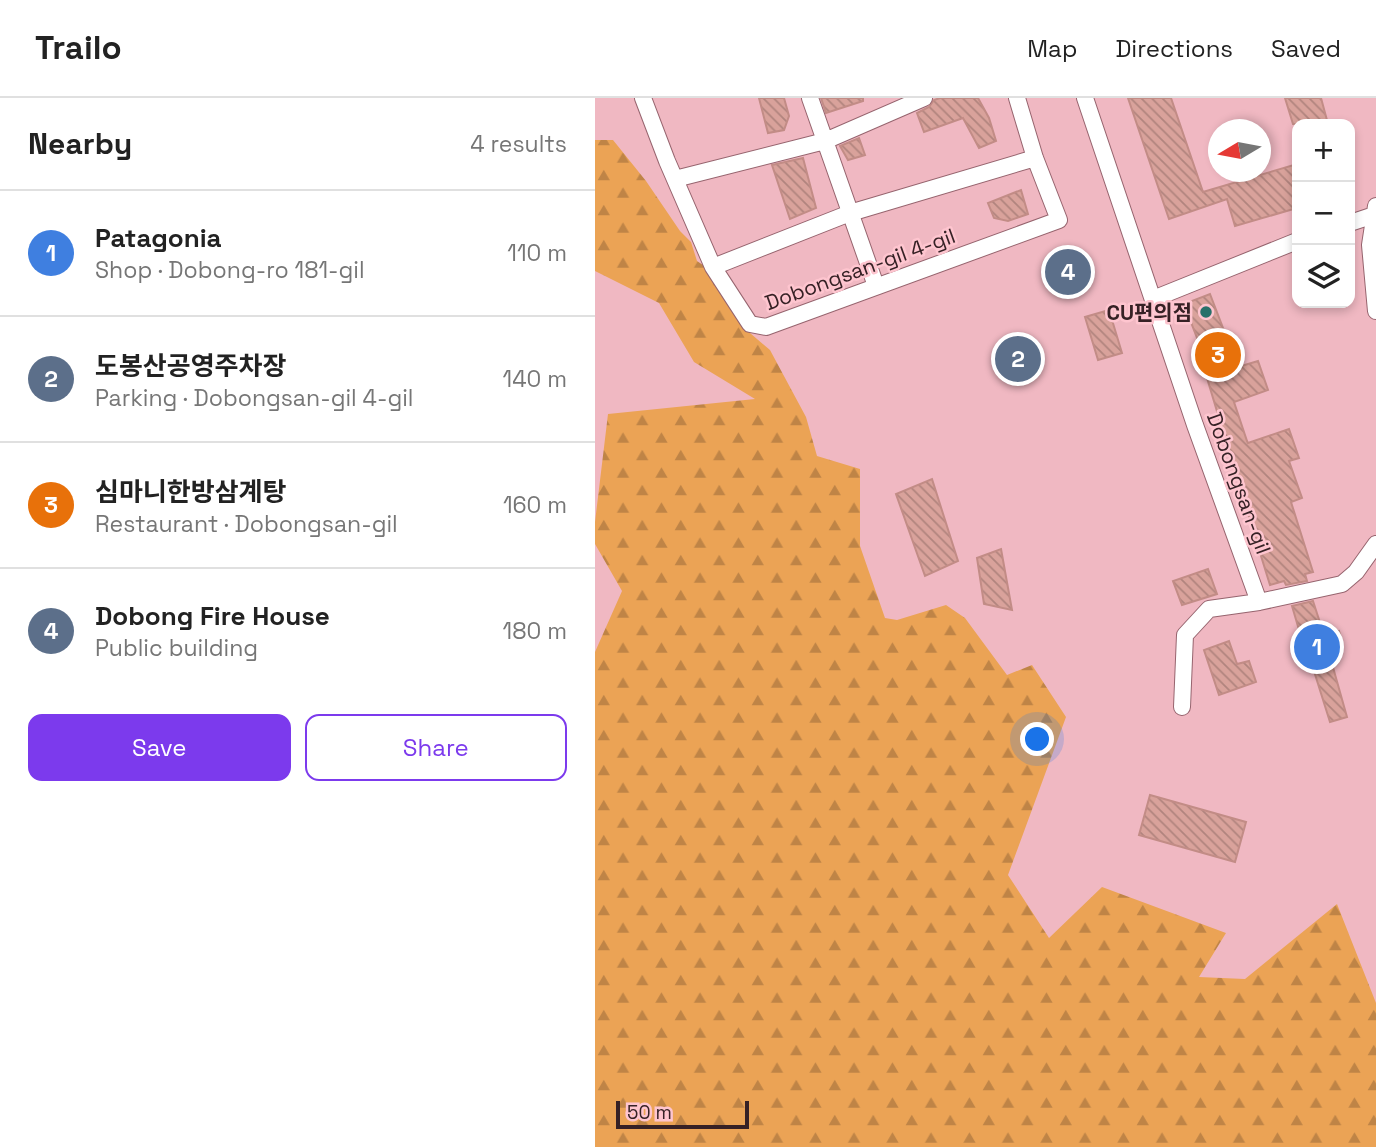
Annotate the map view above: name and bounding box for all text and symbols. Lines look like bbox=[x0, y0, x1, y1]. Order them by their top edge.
text: Trailo bbox=[35, 27, 122, 69]
text: Map bbox=[1027, 33, 1077, 64]
text: Directions bbox=[1115, 33, 1233, 64]
text: Saved bbox=[1271, 33, 1341, 64]
north arrow bbox=[1208, 119, 1271, 182]
map controls bbox=[1292, 119, 1355, 308]
button: + bbox=[1292, 119, 1355, 182]
text: Nearby bbox=[28, 124, 132, 163]
text: 4 results bbox=[470, 129, 567, 159]
button: − bbox=[1292, 182, 1355, 245]
text: Patagonia bbox=[95, 221, 222, 255]
street label: Dobongsan-gil 4-gil bbox=[761, 222, 959, 316]
text: 1 bbox=[46, 238, 56, 268]
text: 110 m bbox=[507, 238, 567, 268]
button: layers bbox=[1292, 245, 1355, 308]
pin: 4 bbox=[1045, 246, 1091, 298]
text: Shop · Dobong-ro 181-gil bbox=[95, 255, 365, 285]
place label: CU편의점 bbox=[1106, 299, 1192, 326]
marker: CU편의점 bbox=[1198, 304, 1214, 320]
pin: 3 bbox=[1195, 329, 1241, 381]
pin: 2 bbox=[995, 333, 1041, 385]
text: 도봉산공영주차장 bbox=[95, 349, 286, 383]
text: 2 bbox=[44, 364, 58, 394]
text: 140 m bbox=[503, 364, 567, 394]
text: Parking · Dobongsan-gil 4-gil bbox=[95, 383, 413, 413]
street label: Dobongsan-gil bbox=[1201, 408, 1277, 558]
text: 심마니한방삼계탕 bbox=[95, 475, 286, 509]
text: 3 bbox=[44, 490, 58, 520]
text: 160 m bbox=[503, 490, 567, 520]
text: Restaurant · Dobongsan-gil bbox=[95, 509, 398, 539]
text: Dobong Fire House bbox=[95, 599, 330, 633]
text: 4 bbox=[44, 616, 58, 646]
text: 180 m bbox=[503, 616, 567, 646]
pin: 1 bbox=[1294, 621, 1340, 673]
text: Public building bbox=[95, 633, 258, 663]
button: Save bbox=[28, 714, 291, 781]
button: Share bbox=[305, 714, 567, 781]
your location bbox=[1020, 722, 1054, 756]
scale bar bbox=[616, 1098, 749, 1130]
text: 50 m bbox=[627, 1100, 672, 1125]

